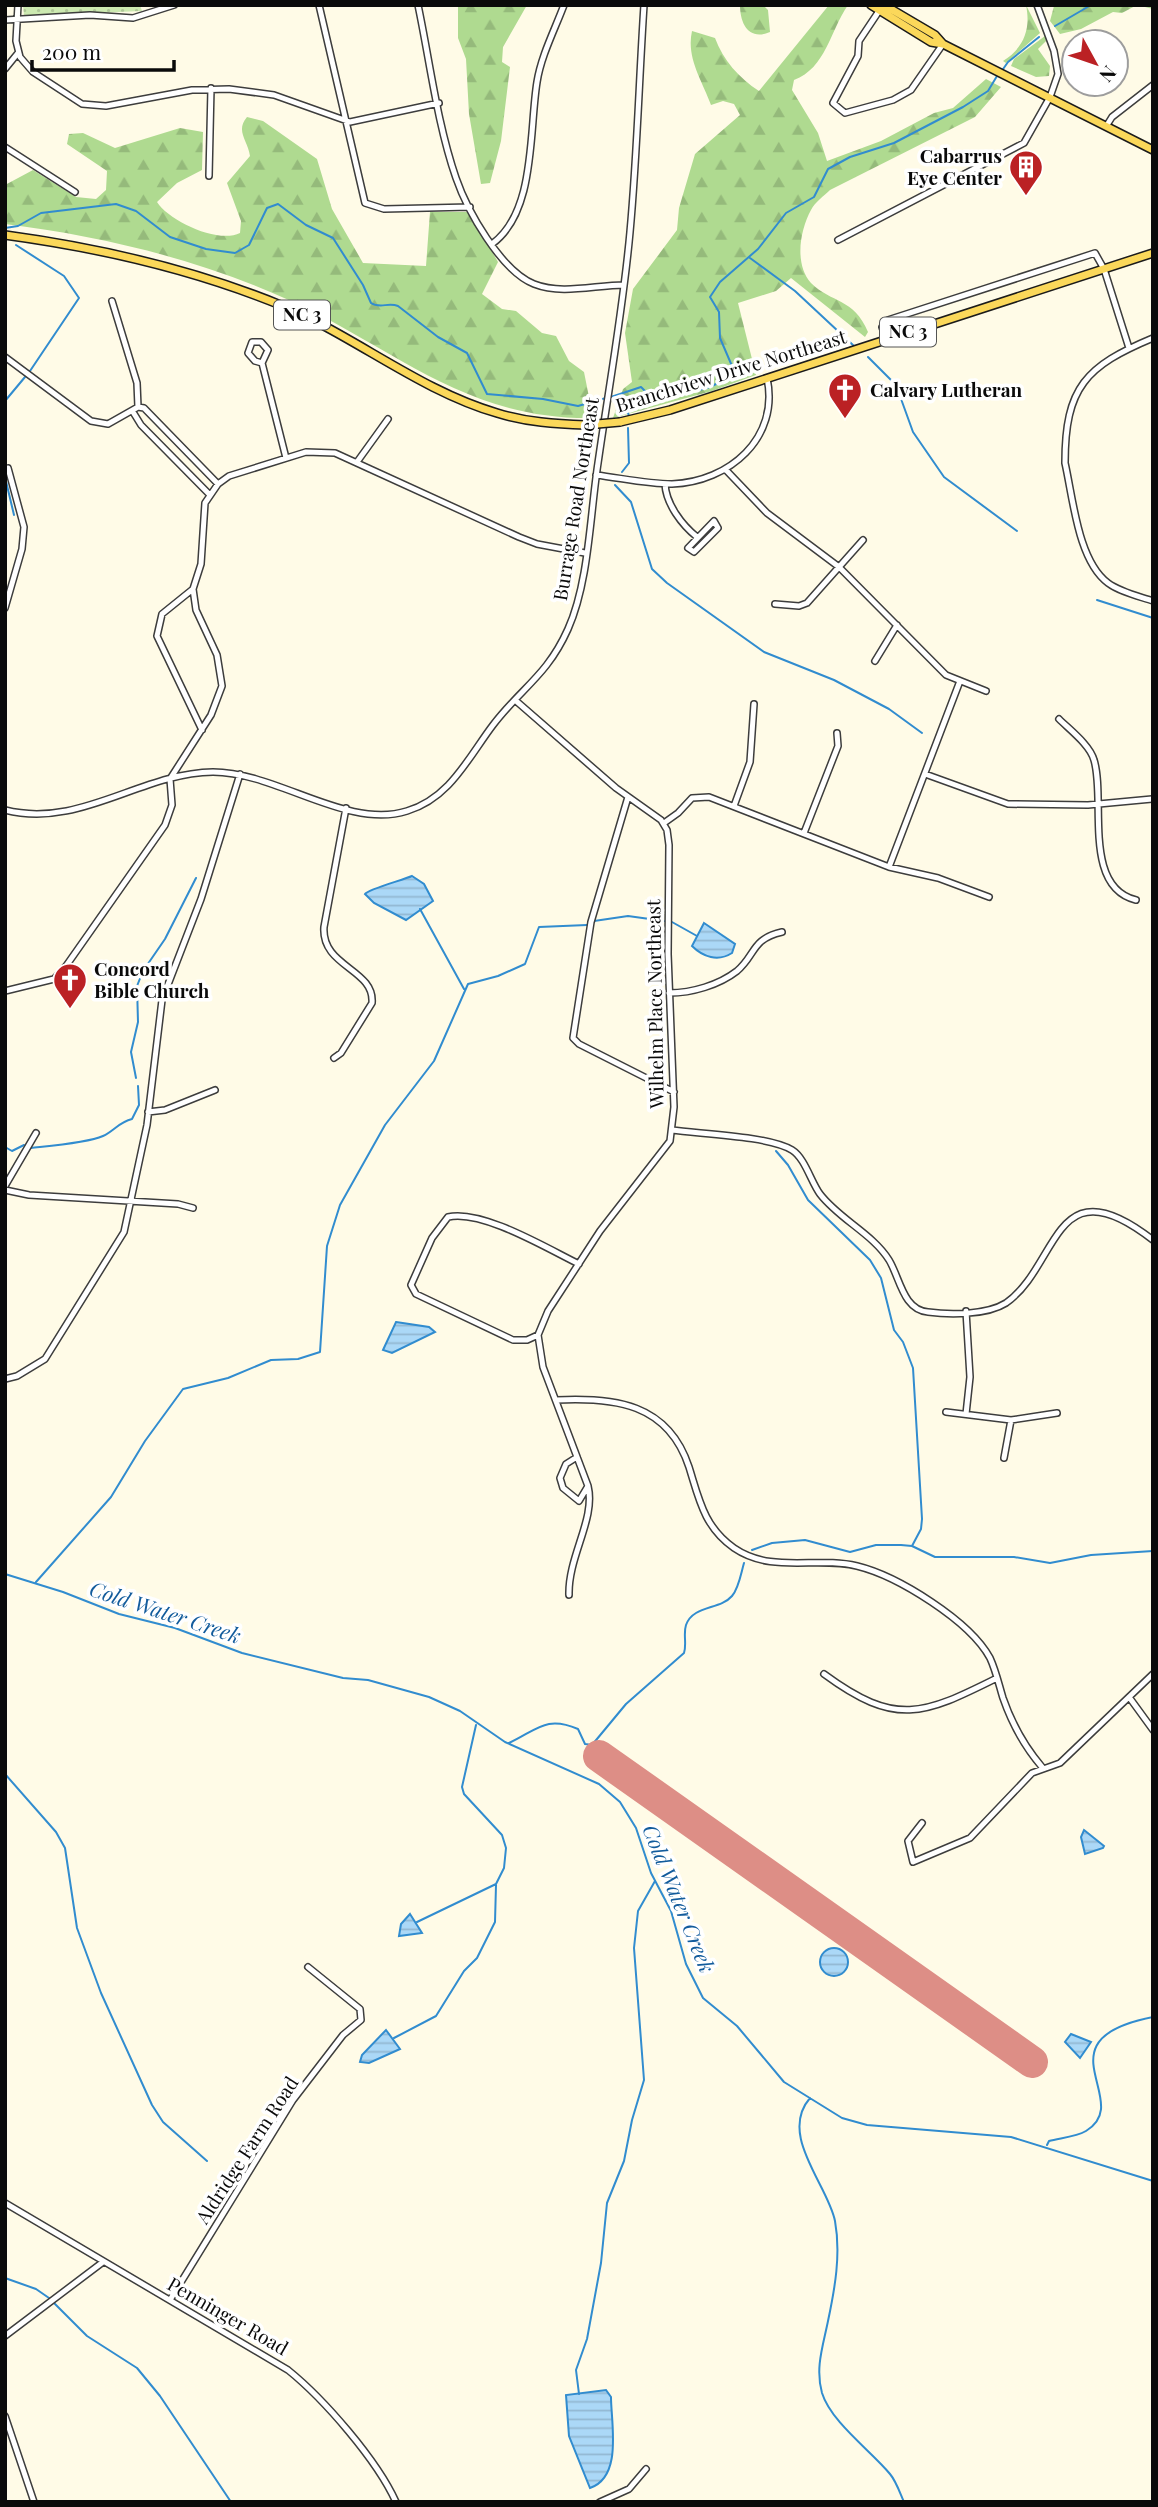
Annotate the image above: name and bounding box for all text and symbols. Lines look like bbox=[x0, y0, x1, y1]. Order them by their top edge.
scale bar bbox=[32, 28, 173, 72]
north arrow bbox=[1060, 28, 1130, 98]
text: 200 m bbox=[42, 37, 101, 65]
text: N bbox=[1094, 61, 1123, 88]
place label: Cabarrus Eye Center bbox=[907, 142, 1002, 190]
building icon: Cabarrus Eye Center bbox=[1007, 148, 1045, 197]
road number: NC 3 bbox=[274, 300, 330, 330]
road number: NC 3 bbox=[880, 318, 936, 346]
street label: Branchview Drive Northeast bbox=[612, 322, 849, 418]
church icon: Calvary Lutheran bbox=[826, 371, 864, 420]
place label: Calvary Lutheran bbox=[870, 376, 1023, 402]
street label: Burrage Road Northeast bbox=[546, 395, 604, 602]
street label: Wilhelm Place Northeast bbox=[639, 899, 669, 1110]
place label: Concord Bible Church bbox=[94, 955, 210, 1003]
church icon: Concord Bible Church bbox=[51, 961, 89, 1010]
water label: Cold Water Creek bbox=[86, 1573, 245, 1649]
water label: Cold Water Creek bbox=[637, 1820, 722, 1977]
street label: Aldridge Farm Road bbox=[188, 2071, 304, 2229]
street label: Penninger Road bbox=[163, 2270, 294, 2360]

